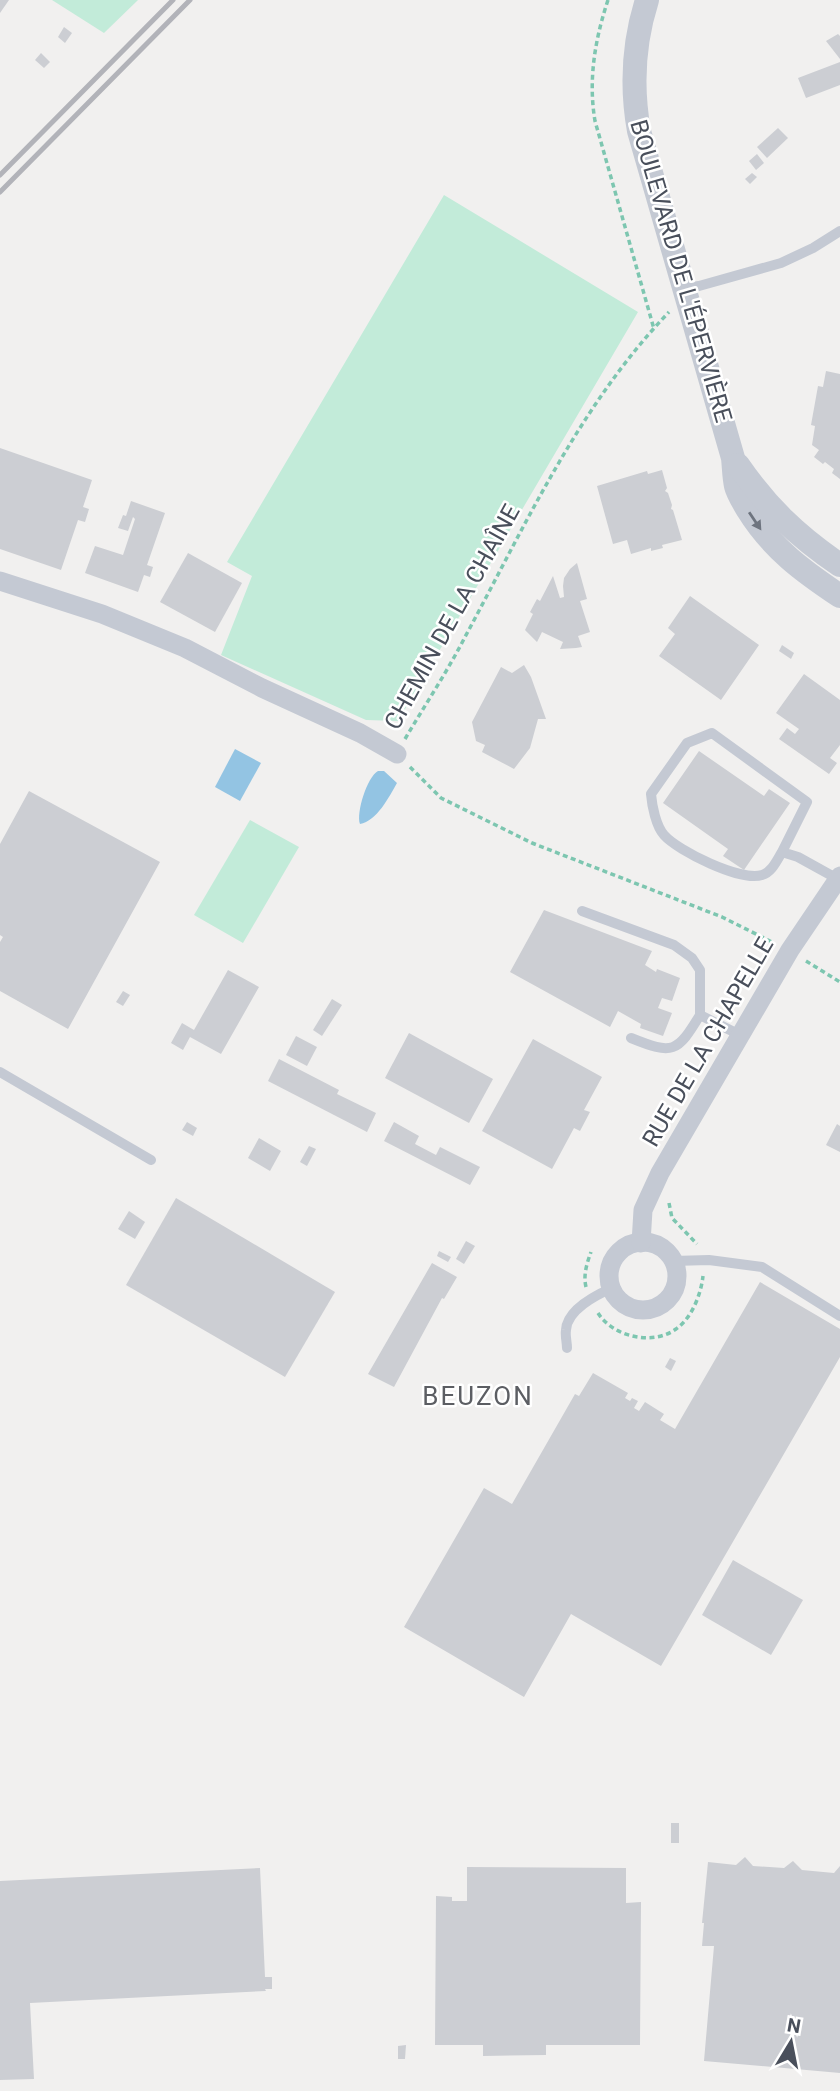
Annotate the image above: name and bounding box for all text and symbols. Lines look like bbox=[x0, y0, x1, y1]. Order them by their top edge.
street label: BOULEVARD DE L'ÉPERVIÈRE bbox=[624, 116, 738, 426]
street label: CHEMIN DE LA CHAÎNE bbox=[378, 500, 526, 734]
one-way arrow bbox=[749, 511, 762, 531]
street label: RUE DE LA CHAPELLE bbox=[637, 932, 779, 1152]
district label: BEUZON bbox=[422, 1381, 534, 1411]
north arrow bbox=[756, 2007, 826, 2077]
text: N bbox=[785, 2013, 802, 2038]

